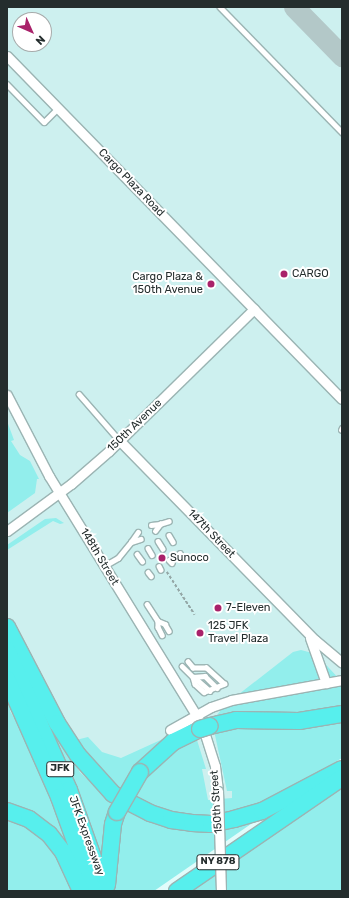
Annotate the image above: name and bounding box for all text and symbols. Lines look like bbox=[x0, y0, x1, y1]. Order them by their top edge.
north arrow bbox=[12, 12, 52, 52]
text: N bbox=[33, 33, 48, 48]
street label: Cargo Plaza Road bbox=[95, 146, 167, 220]
place label: CARGO bbox=[292, 267, 329, 281]
marker: CARGO bbox=[279, 269, 289, 279]
place label: Cargo Plaza & 150th Avenue bbox=[132, 271, 203, 297]
marker: Cargo Plaza & 150th Avenue bbox=[206, 279, 216, 289]
street label: 150th Avenue bbox=[105, 397, 165, 455]
street label: 147th Street bbox=[185, 507, 237, 561]
street label: 148th Street bbox=[77, 526, 121, 588]
place label: Sunoco bbox=[170, 551, 209, 565]
marker: Sunoco bbox=[157, 553, 167, 563]
place label: 7-Eleven bbox=[226, 601, 271, 615]
marker: 7-Eleven bbox=[213, 603, 223, 613]
place label: 125 JFK Travel Plaza bbox=[208, 620, 268, 646]
marker: 125 JFK Travel Plaza bbox=[195, 628, 205, 638]
road number: JFK bbox=[46, 761, 74, 777]
street label: 150th Street bbox=[208, 770, 226, 834]
street label: JFK Expressway bbox=[65, 794, 107, 878]
road number: NY 878 bbox=[196, 854, 240, 870]

